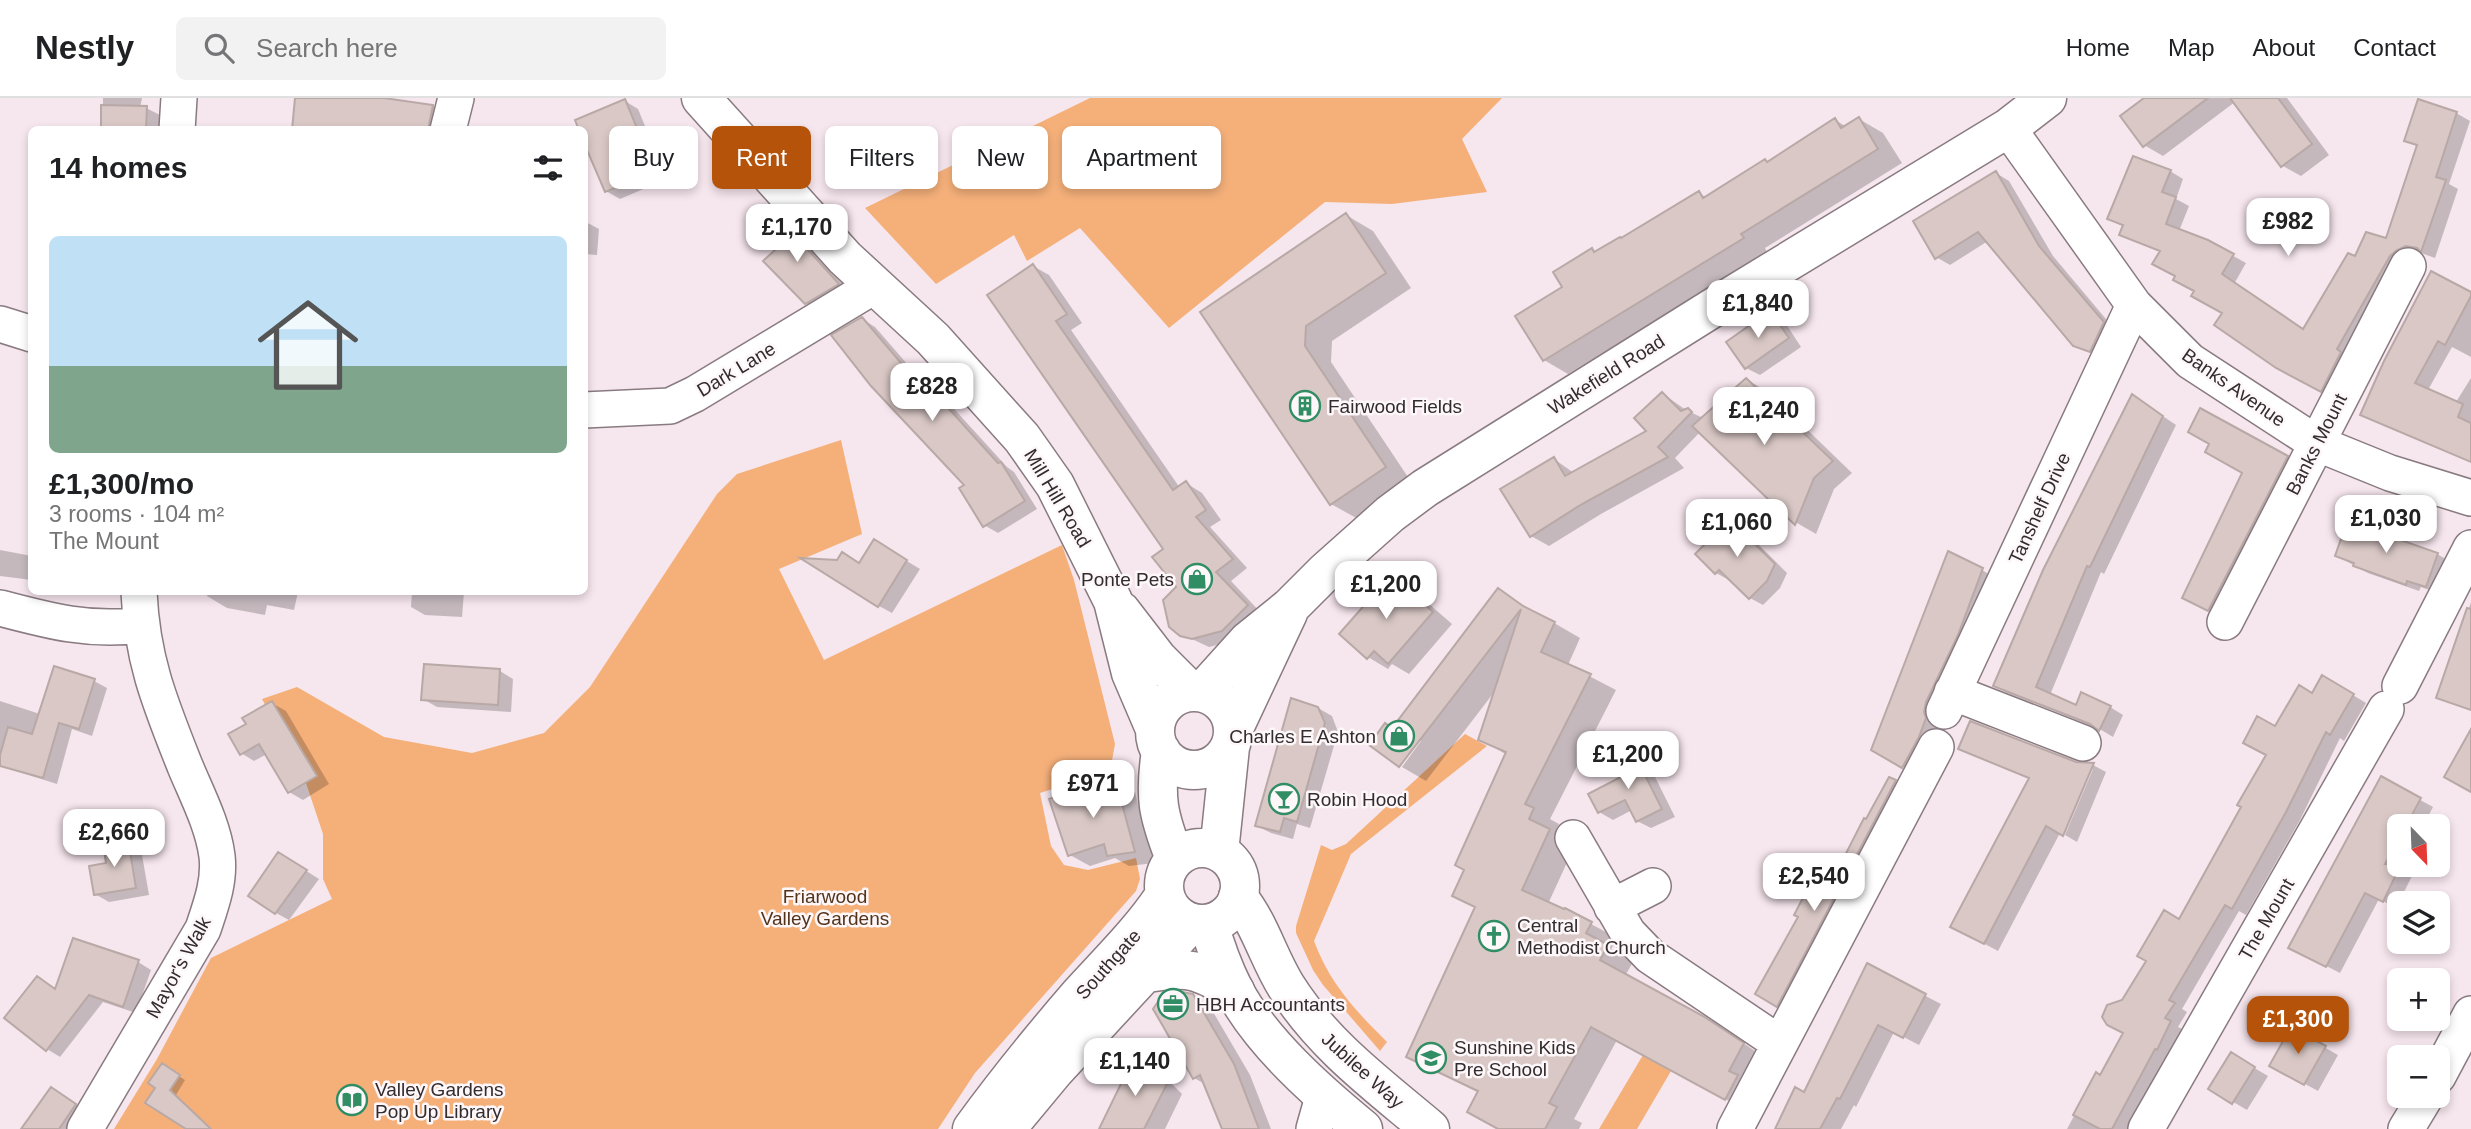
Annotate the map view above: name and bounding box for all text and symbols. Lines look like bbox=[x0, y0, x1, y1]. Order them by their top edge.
search box bbox=[176, 17, 666, 80]
text: Nestly bbox=[35, 29, 134, 66]
icon: search bbox=[200, 29, 238, 67]
text: Search here bbox=[256, 33, 398, 63]
text: Home bbox=[2066, 34, 2130, 61]
text: Map bbox=[2168, 34, 2215, 61]
text: About bbox=[2253, 34, 2315, 61]
text: Contact bbox=[2353, 34, 2436, 61]
chip: Buy bbox=[609, 126, 698, 189]
chip: Rent bbox=[712, 126, 811, 189]
chip: Filters bbox=[825, 126, 938, 189]
chip: New bbox=[952, 126, 1048, 189]
chip: Apartment bbox=[1062, 126, 1221, 189]
icon: filters bbox=[529, 149, 567, 187]
text: 14 homes bbox=[49, 151, 187, 184]
pin: £982 bbox=[2247, 198, 2329, 258]
pin: £1,170 bbox=[740, 204, 854, 264]
text: £982 bbox=[2262, 208, 2314, 234]
text: £1,170 bbox=[762, 214, 832, 240]
pin: £1,840 bbox=[1701, 280, 1815, 340]
icon: home bbox=[245, 282, 371, 408]
text: £1,840 bbox=[1723, 290, 1793, 316]
street label: Wakefield Road bbox=[1544, 330, 1668, 419]
street label: Dark Lane bbox=[693, 338, 779, 401]
street label: Banks Avenue bbox=[2178, 344, 2289, 431]
pin: £828 bbox=[891, 364, 973, 423]
text: £828 bbox=[906, 373, 958, 399]
pin: £1,240 bbox=[1707, 388, 1821, 447]
building icon: Fairwood Fields bbox=[1288, 389, 1322, 423]
street label: Banks Mount bbox=[2282, 389, 2351, 498]
place label: Fairwood Fields bbox=[1328, 396, 1462, 417]
text: £1,240 bbox=[1729, 397, 1799, 423]
street label: Mill Hill Road bbox=[1020, 445, 1095, 551]
street label: Tanshelf Drive bbox=[2004, 449, 2074, 567]
text: £1,300/mo bbox=[49, 467, 194, 500]
pin: £1,030 bbox=[2329, 496, 2443, 555]
pin: £1,060 bbox=[1680, 500, 1794, 559]
text: 3 rooms · 104 m² bbox=[49, 501, 224, 527]
text: £1,030 bbox=[2351, 505, 2421, 531]
text: £1,060 bbox=[1702, 509, 1772, 535]
text: The Mount bbox=[49, 528, 159, 554]
pin: £1,200 bbox=[1329, 561, 1443, 621]
shop icon: Ponte Pets bbox=[1180, 562, 1214, 596]
place label: Ponte Pets bbox=[1081, 569, 1174, 590]
text: £1,200 bbox=[1351, 571, 1421, 597]
shop icon: Charles E Ashton bbox=[1382, 719, 1416, 753]
place label: Charles E Ashton bbox=[1229, 726, 1376, 747]
pin: £1,200 bbox=[1571, 732, 1685, 791]
text: £1,200 bbox=[1593, 741, 1663, 767]
pin: £971 bbox=[1052, 760, 1134, 820]
text: £971 bbox=[1067, 770, 1119, 796]
bar icon: Robin Hood bbox=[1267, 782, 1301, 816]
place label: Robin Hood bbox=[1307, 789, 1407, 810]
pin: £2,660 bbox=[57, 810, 171, 869]
north arrow bbox=[2387, 814, 2450, 877]
map controls bbox=[2387, 814, 2450, 1108]
text: £2,660 bbox=[79, 819, 149, 845]
pin: £2,540 bbox=[1757, 854, 1871, 913]
text: £2,540 bbox=[1779, 863, 1849, 889]
street label: The Mount bbox=[2235, 874, 2299, 964]
park label: Friarwood Valley Gardens bbox=[761, 886, 889, 929]
button: layers bbox=[2387, 891, 2450, 954]
street label: Mayor's Walk bbox=[142, 912, 215, 1022]
place label: Central Methodist Church bbox=[1517, 915, 1666, 958]
church icon: Central Methodist Church bbox=[1477, 919, 1511, 953]
street label: Southgate bbox=[1072, 925, 1145, 1004]
button: + bbox=[2387, 968, 2450, 1031]
office icon: HBH Accountants bbox=[1156, 987, 1190, 1021]
place label: HBH Accountants bbox=[1196, 994, 1345, 1015]
pin: £1,300 bbox=[2241, 996, 2355, 1056]
text: £1,300 bbox=[2263, 1006, 2333, 1032]
street label: Jubilee Way bbox=[1317, 1028, 1408, 1113]
place label: Sunshine Kids Pre School bbox=[1454, 1037, 1575, 1080]
pin: £1,140 bbox=[1078, 1038, 1192, 1098]
school or university icon: Sunshine Kids Pre School bbox=[1414, 1041, 1448, 1075]
button: − bbox=[2387, 1045, 2450, 1108]
text: £1,140 bbox=[1100, 1048, 1170, 1074]
place label: Valley Gardens Pop Up Library bbox=[375, 1079, 504, 1122]
library icon: Valley Gardens Pop Up Library bbox=[335, 1083, 369, 1117]

